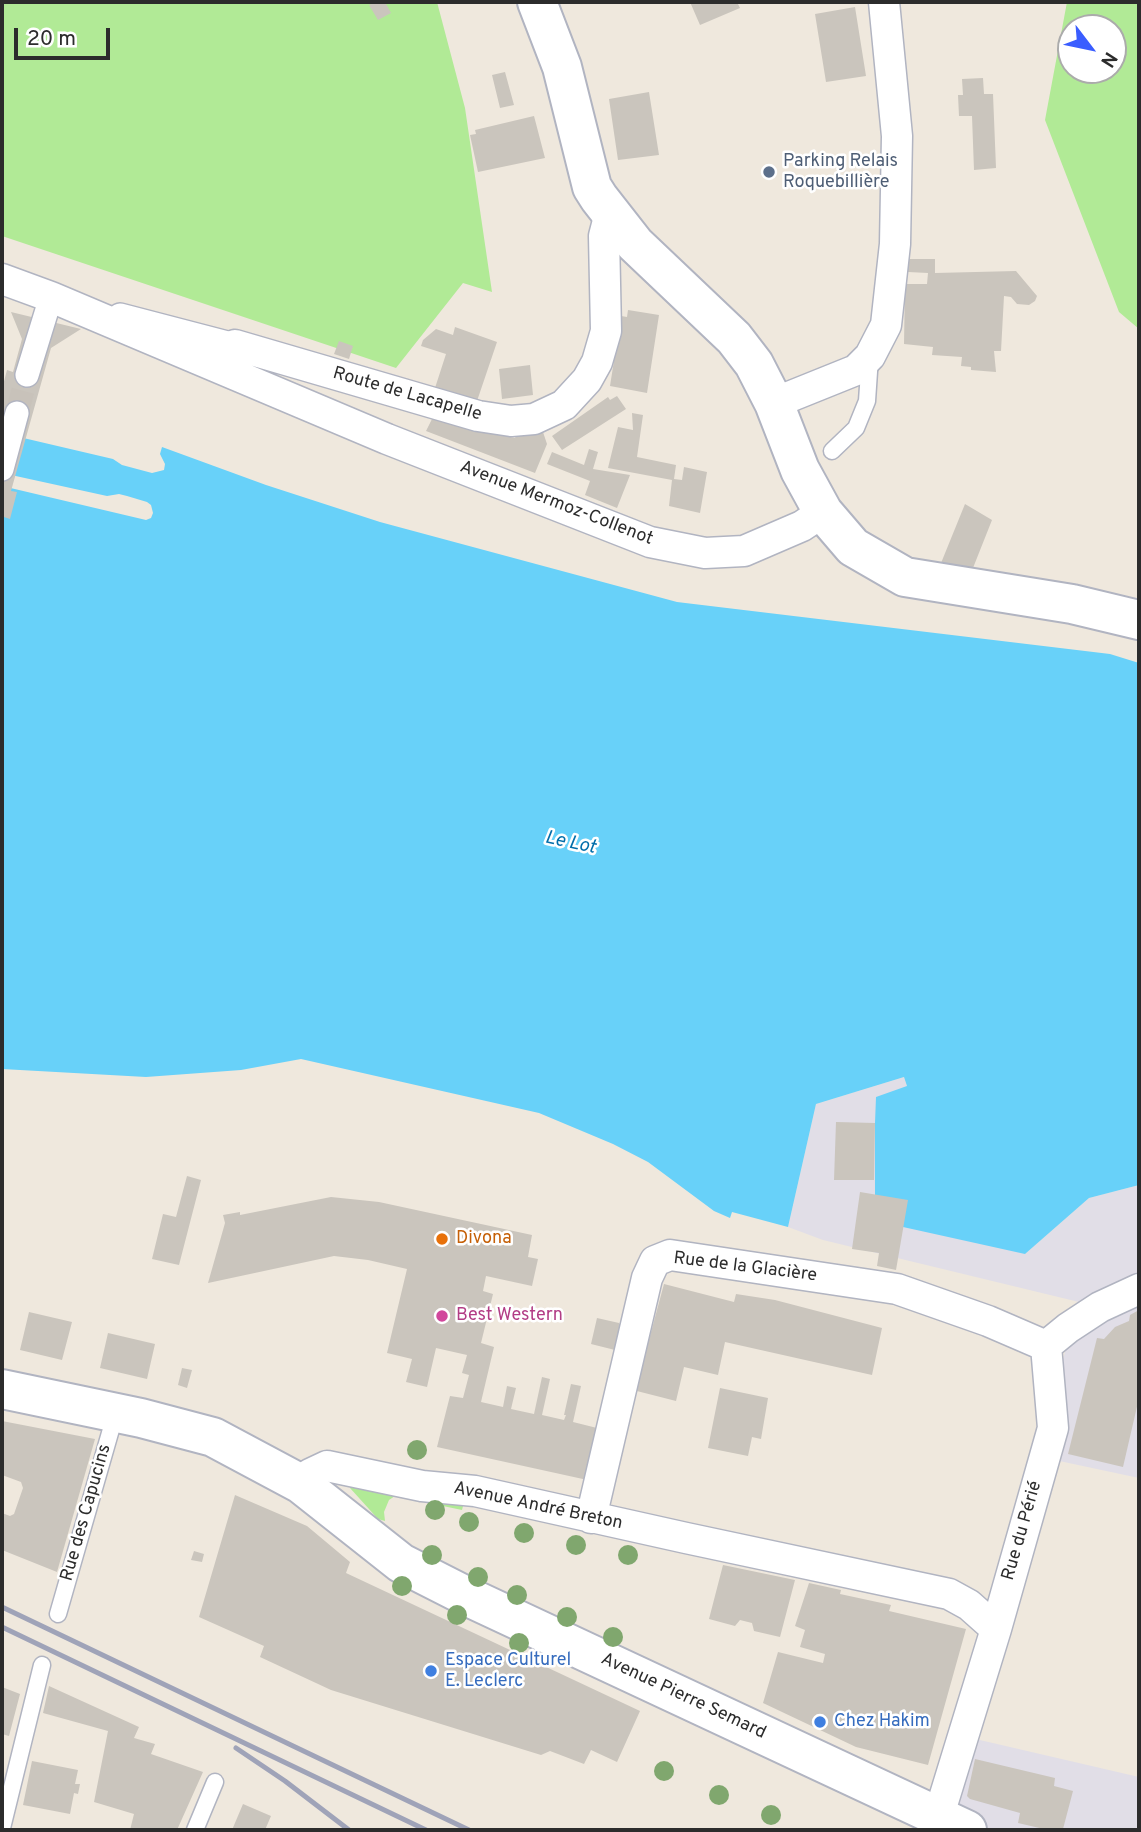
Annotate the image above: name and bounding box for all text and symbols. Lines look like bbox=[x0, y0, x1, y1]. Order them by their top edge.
scale bar bbox=[18, 14, 114, 58]
north arrow bbox=[1057, 14, 1127, 84]
text: 20 m bbox=[27, 26, 76, 53]
text: N bbox=[1094, 47, 1122, 71]
place label: Parking Relais Roquebillière bbox=[783, 151, 898, 194]
marker: Parking Relais Roquebillière bbox=[761, 164, 777, 180]
street label: Route de Lacapelle bbox=[330, 363, 484, 427]
street label: Avenue Mermoz-Collenot bbox=[456, 457, 656, 551]
water label: Le Lot bbox=[543, 828, 597, 860]
place label: Divona bbox=[456, 1228, 512, 1250]
marker: Divona bbox=[434, 1231, 450, 1247]
street label: Rue de la Glacière bbox=[672, 1248, 818, 1288]
place label: Best Western bbox=[456, 1305, 563, 1327]
marker: Best Western bbox=[434, 1308, 450, 1324]
street label: Rue des Capucins bbox=[57, 1442, 117, 1584]
street label: Avenue André Breton bbox=[452, 1479, 624, 1535]
street label: Rue du Périé bbox=[999, 1479, 1047, 1583]
street label: Avenue Pierre Semard bbox=[597, 1649, 769, 1745]
place label: Espace Culturel E. Leclerc bbox=[445, 1650, 571, 1692]
marker: Espace Culturel E. Leclerc bbox=[423, 1663, 439, 1679]
place label: Chez Hakim bbox=[834, 1711, 930, 1733]
marker: Chez Hakim bbox=[812, 1714, 828, 1730]

